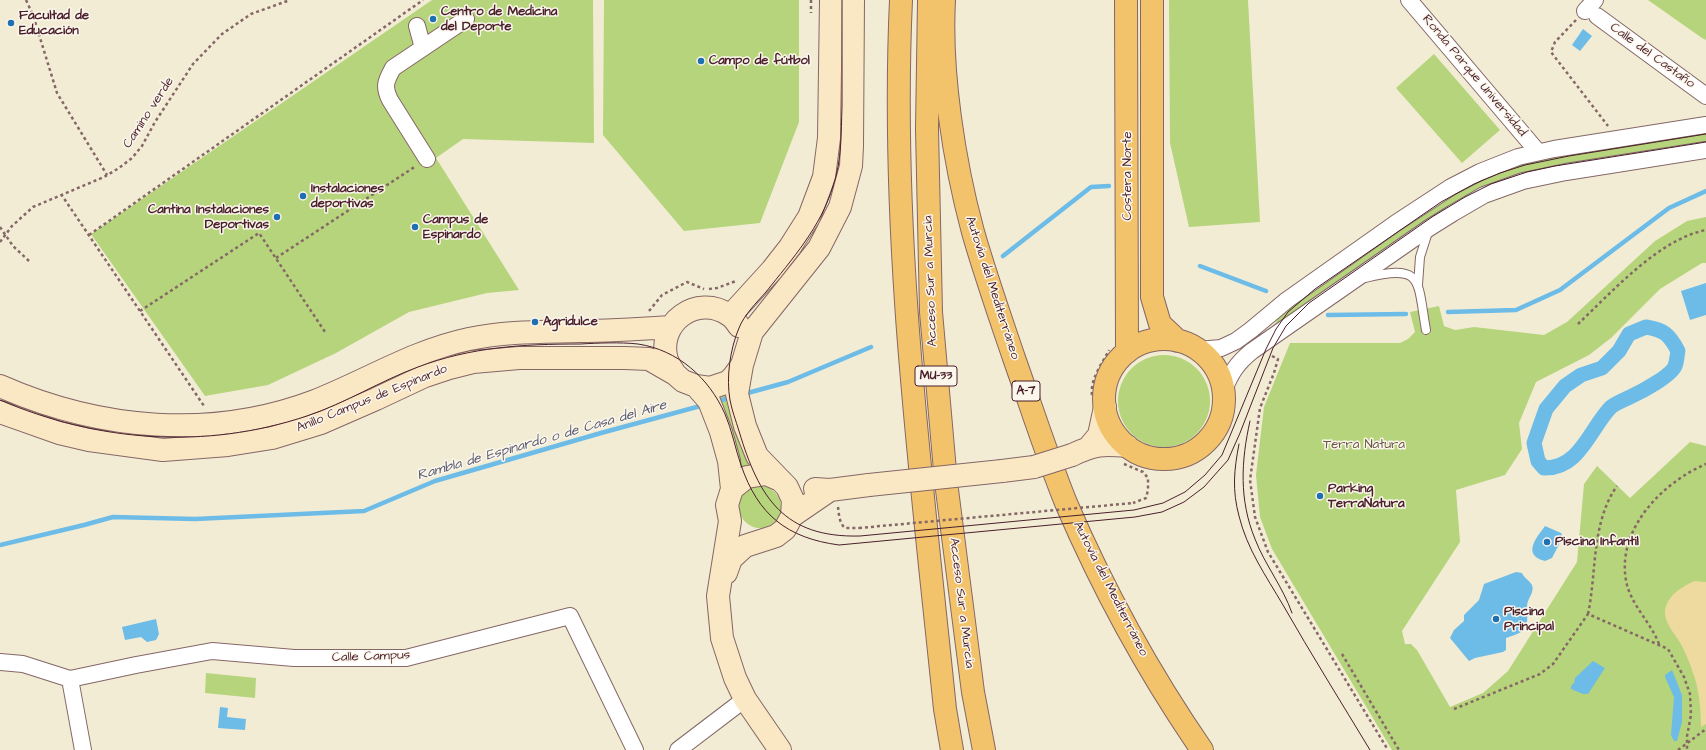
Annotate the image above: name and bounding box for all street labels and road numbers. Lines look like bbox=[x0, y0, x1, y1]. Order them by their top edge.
street label: Ronda Parque Universidad bbox=[1418, 12, 1530, 140]
street label: Calle del Castaño bbox=[1607, 20, 1697, 92]
street label: Camino verde bbox=[120, 75, 178, 151]
street label: Costera Norte bbox=[1120, 131, 1136, 221]
street label: Acceso Sur a Murcia bbox=[921, 215, 941, 347]
street label: Autovía del Mediterráneo bbox=[961, 215, 1023, 361]
street label: Anillo Campus de Espinardo bbox=[294, 362, 450, 436]
road number: MU-33 bbox=[915, 366, 957, 386]
road number: A-7 bbox=[1012, 381, 1040, 401]
street label: Autovía del Mediterráneo bbox=[1069, 519, 1151, 659]
street label: Acceso Sur a Murcia bbox=[945, 537, 977, 669]
street label: Calle Campus bbox=[332, 648, 410, 666]

